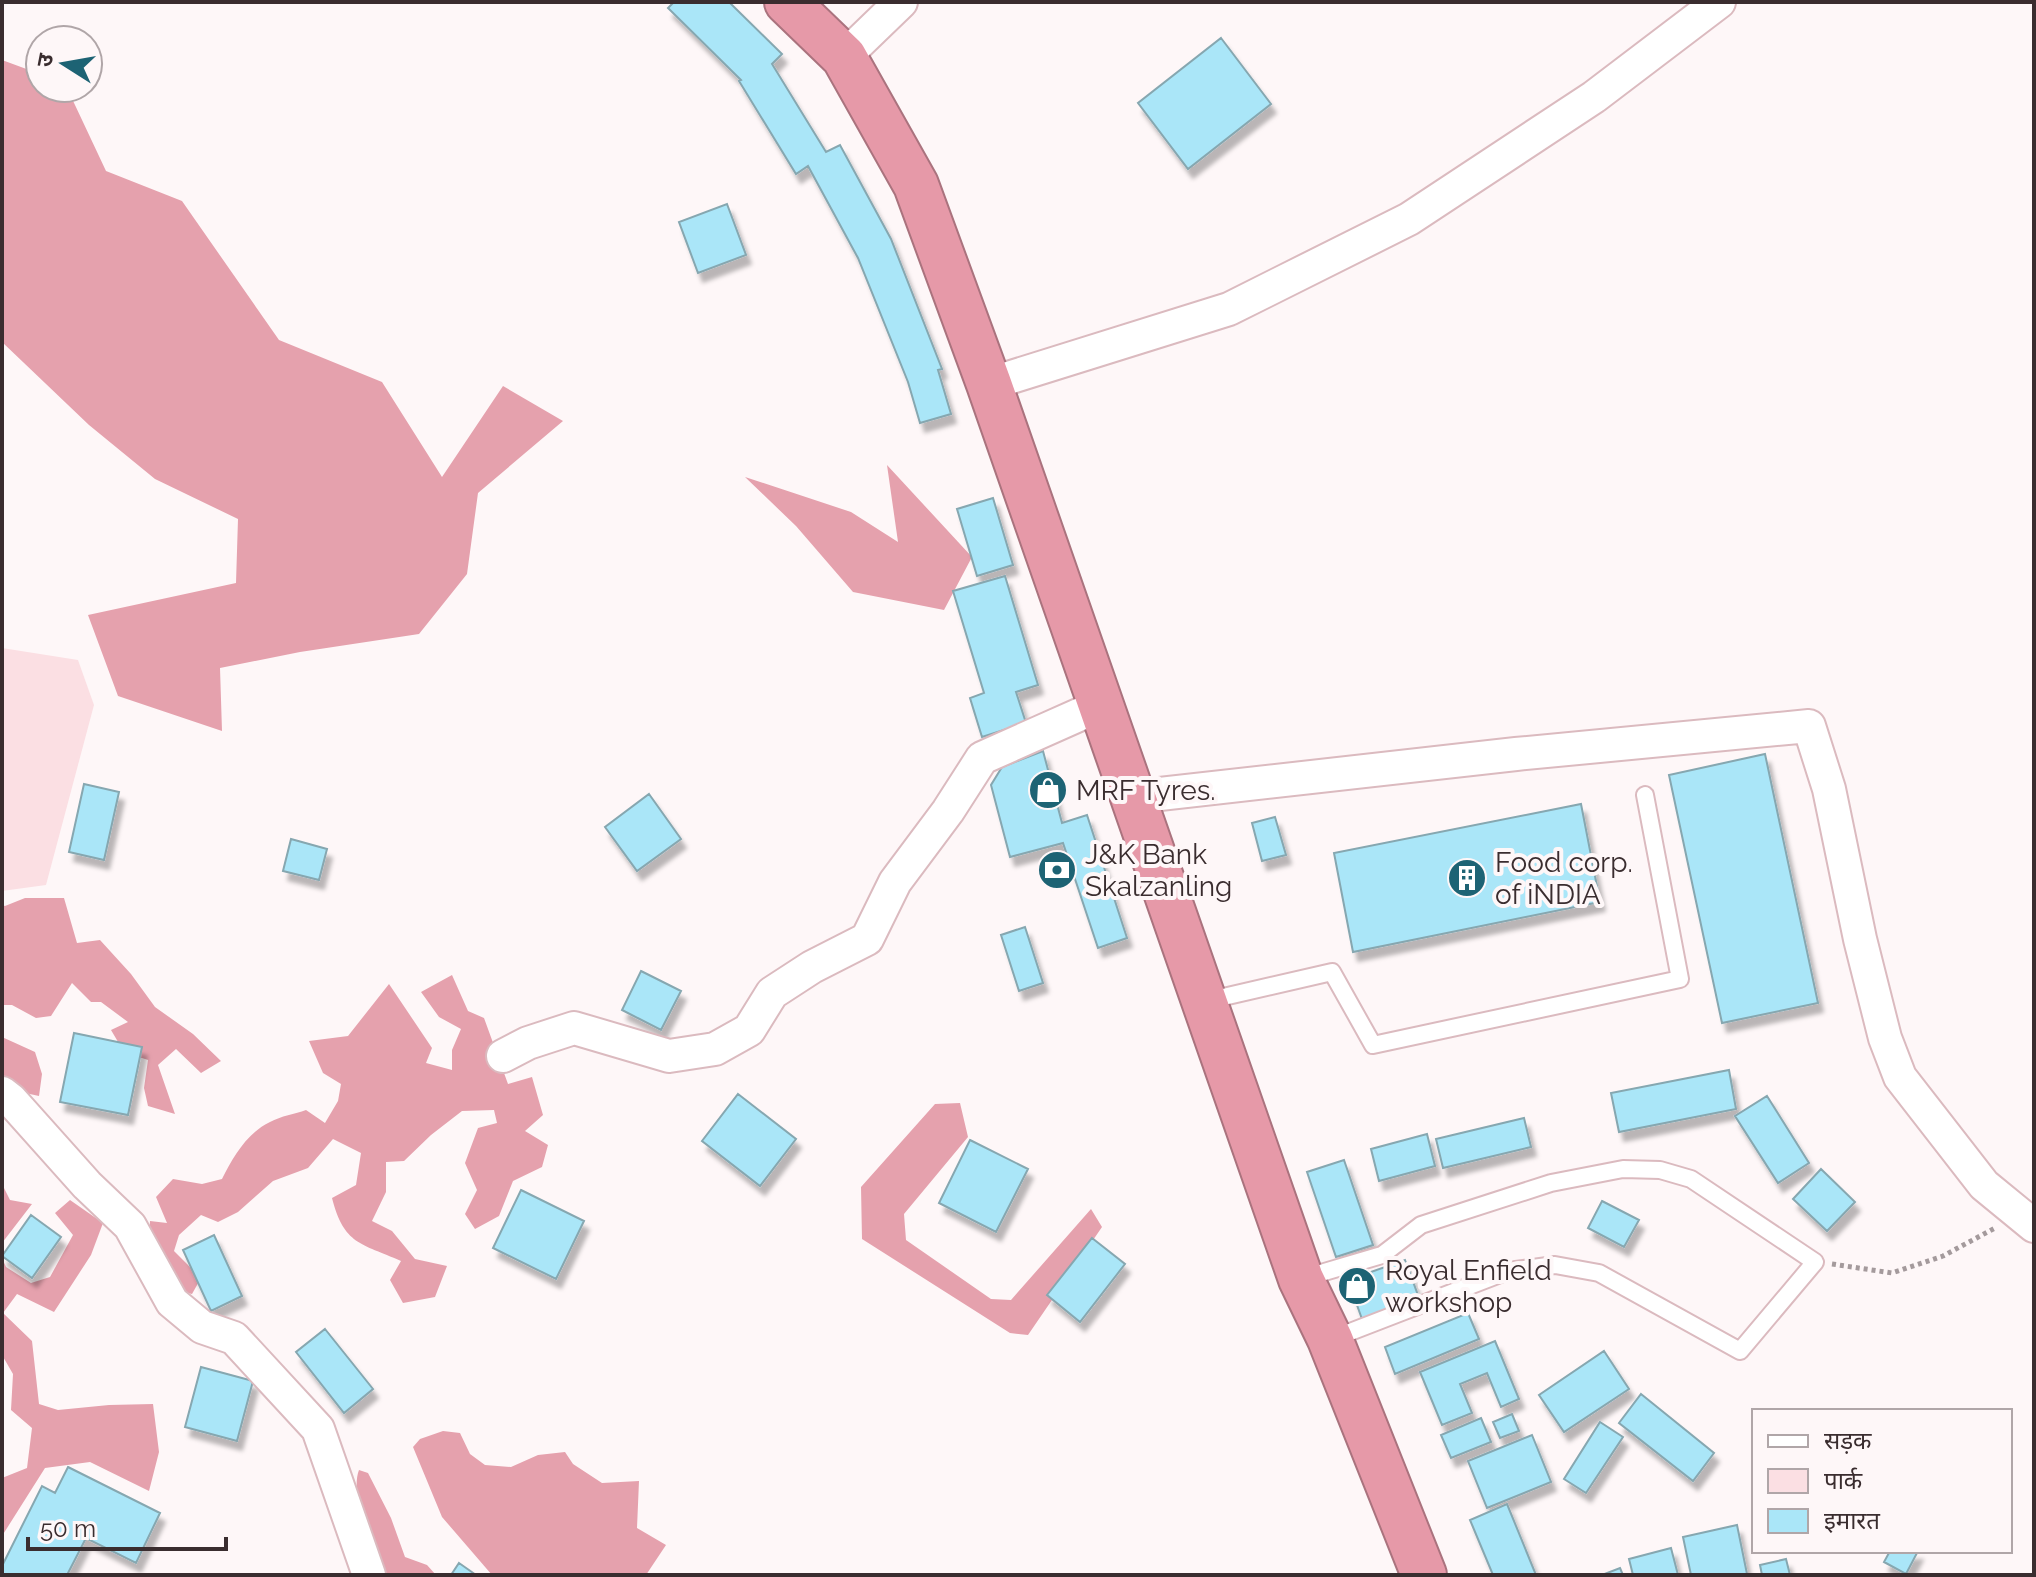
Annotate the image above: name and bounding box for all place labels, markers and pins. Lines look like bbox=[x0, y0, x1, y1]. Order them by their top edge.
shop icon: MRF Tyres. bbox=[1027, 769, 1069, 811]
place label: MRF Tyres. bbox=[1076, 774, 1216, 807]
place label: J&K Bank Skalzanling bbox=[1085, 838, 1232, 903]
place label: Food corp. of iNDIA bbox=[1495, 846, 1633, 911]
bank icon: J&K Bank Skalzanling bbox=[1036, 849, 1078, 891]
building icon: Food corp. of iNDIA bbox=[1446, 857, 1488, 899]
place label: Royal Enfield workshop bbox=[1385, 1254, 1552, 1319]
shop icon: Royal Enfield workshop bbox=[1336, 1265, 1378, 1307]

